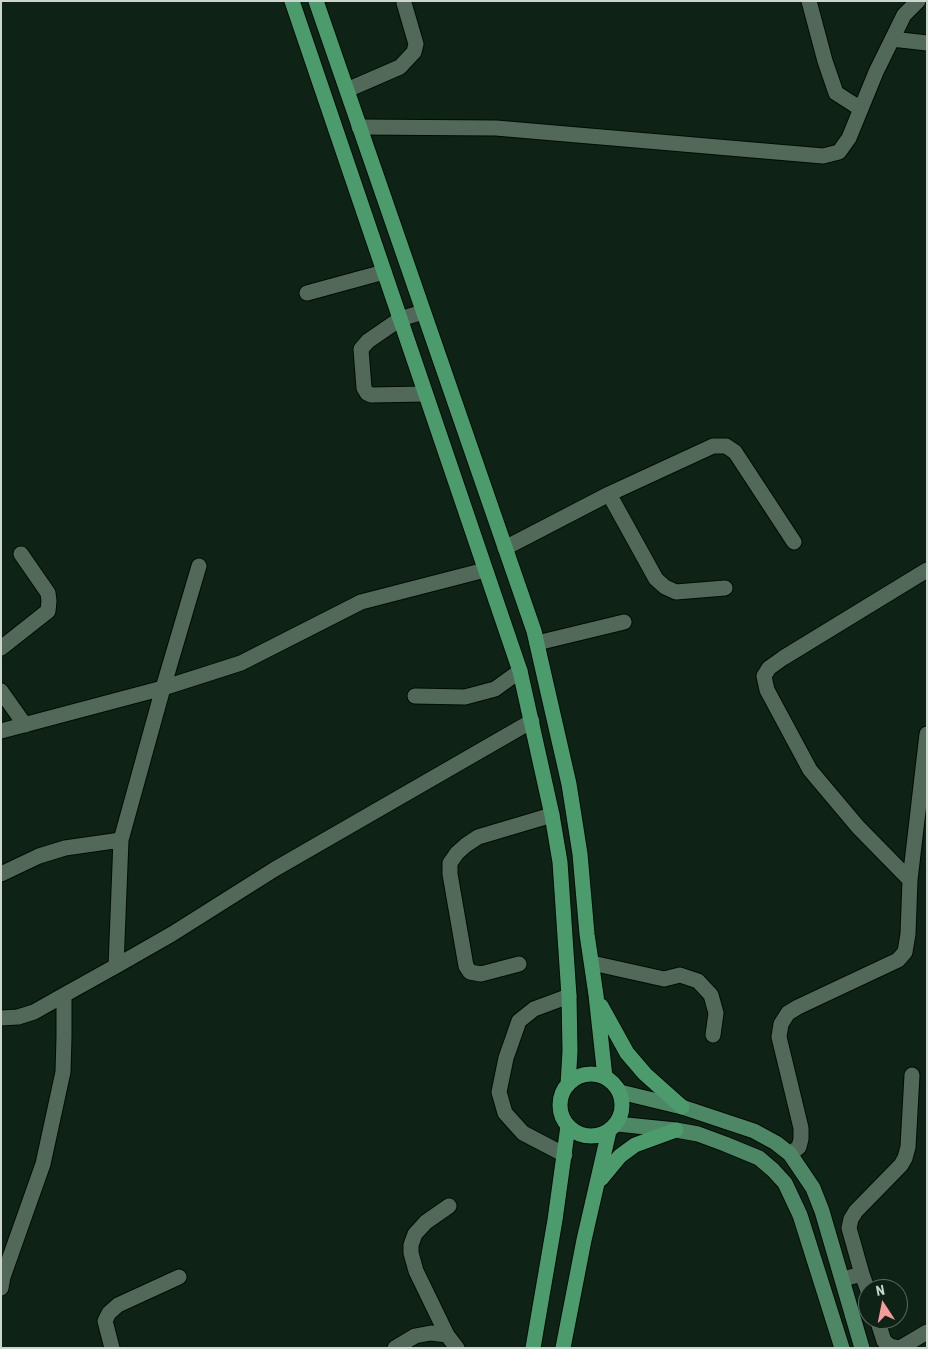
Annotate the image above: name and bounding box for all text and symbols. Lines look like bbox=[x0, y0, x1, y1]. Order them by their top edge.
north arrow bbox=[858, 1279, 908, 1329]
text: N bbox=[875, 1282, 886, 1299]

